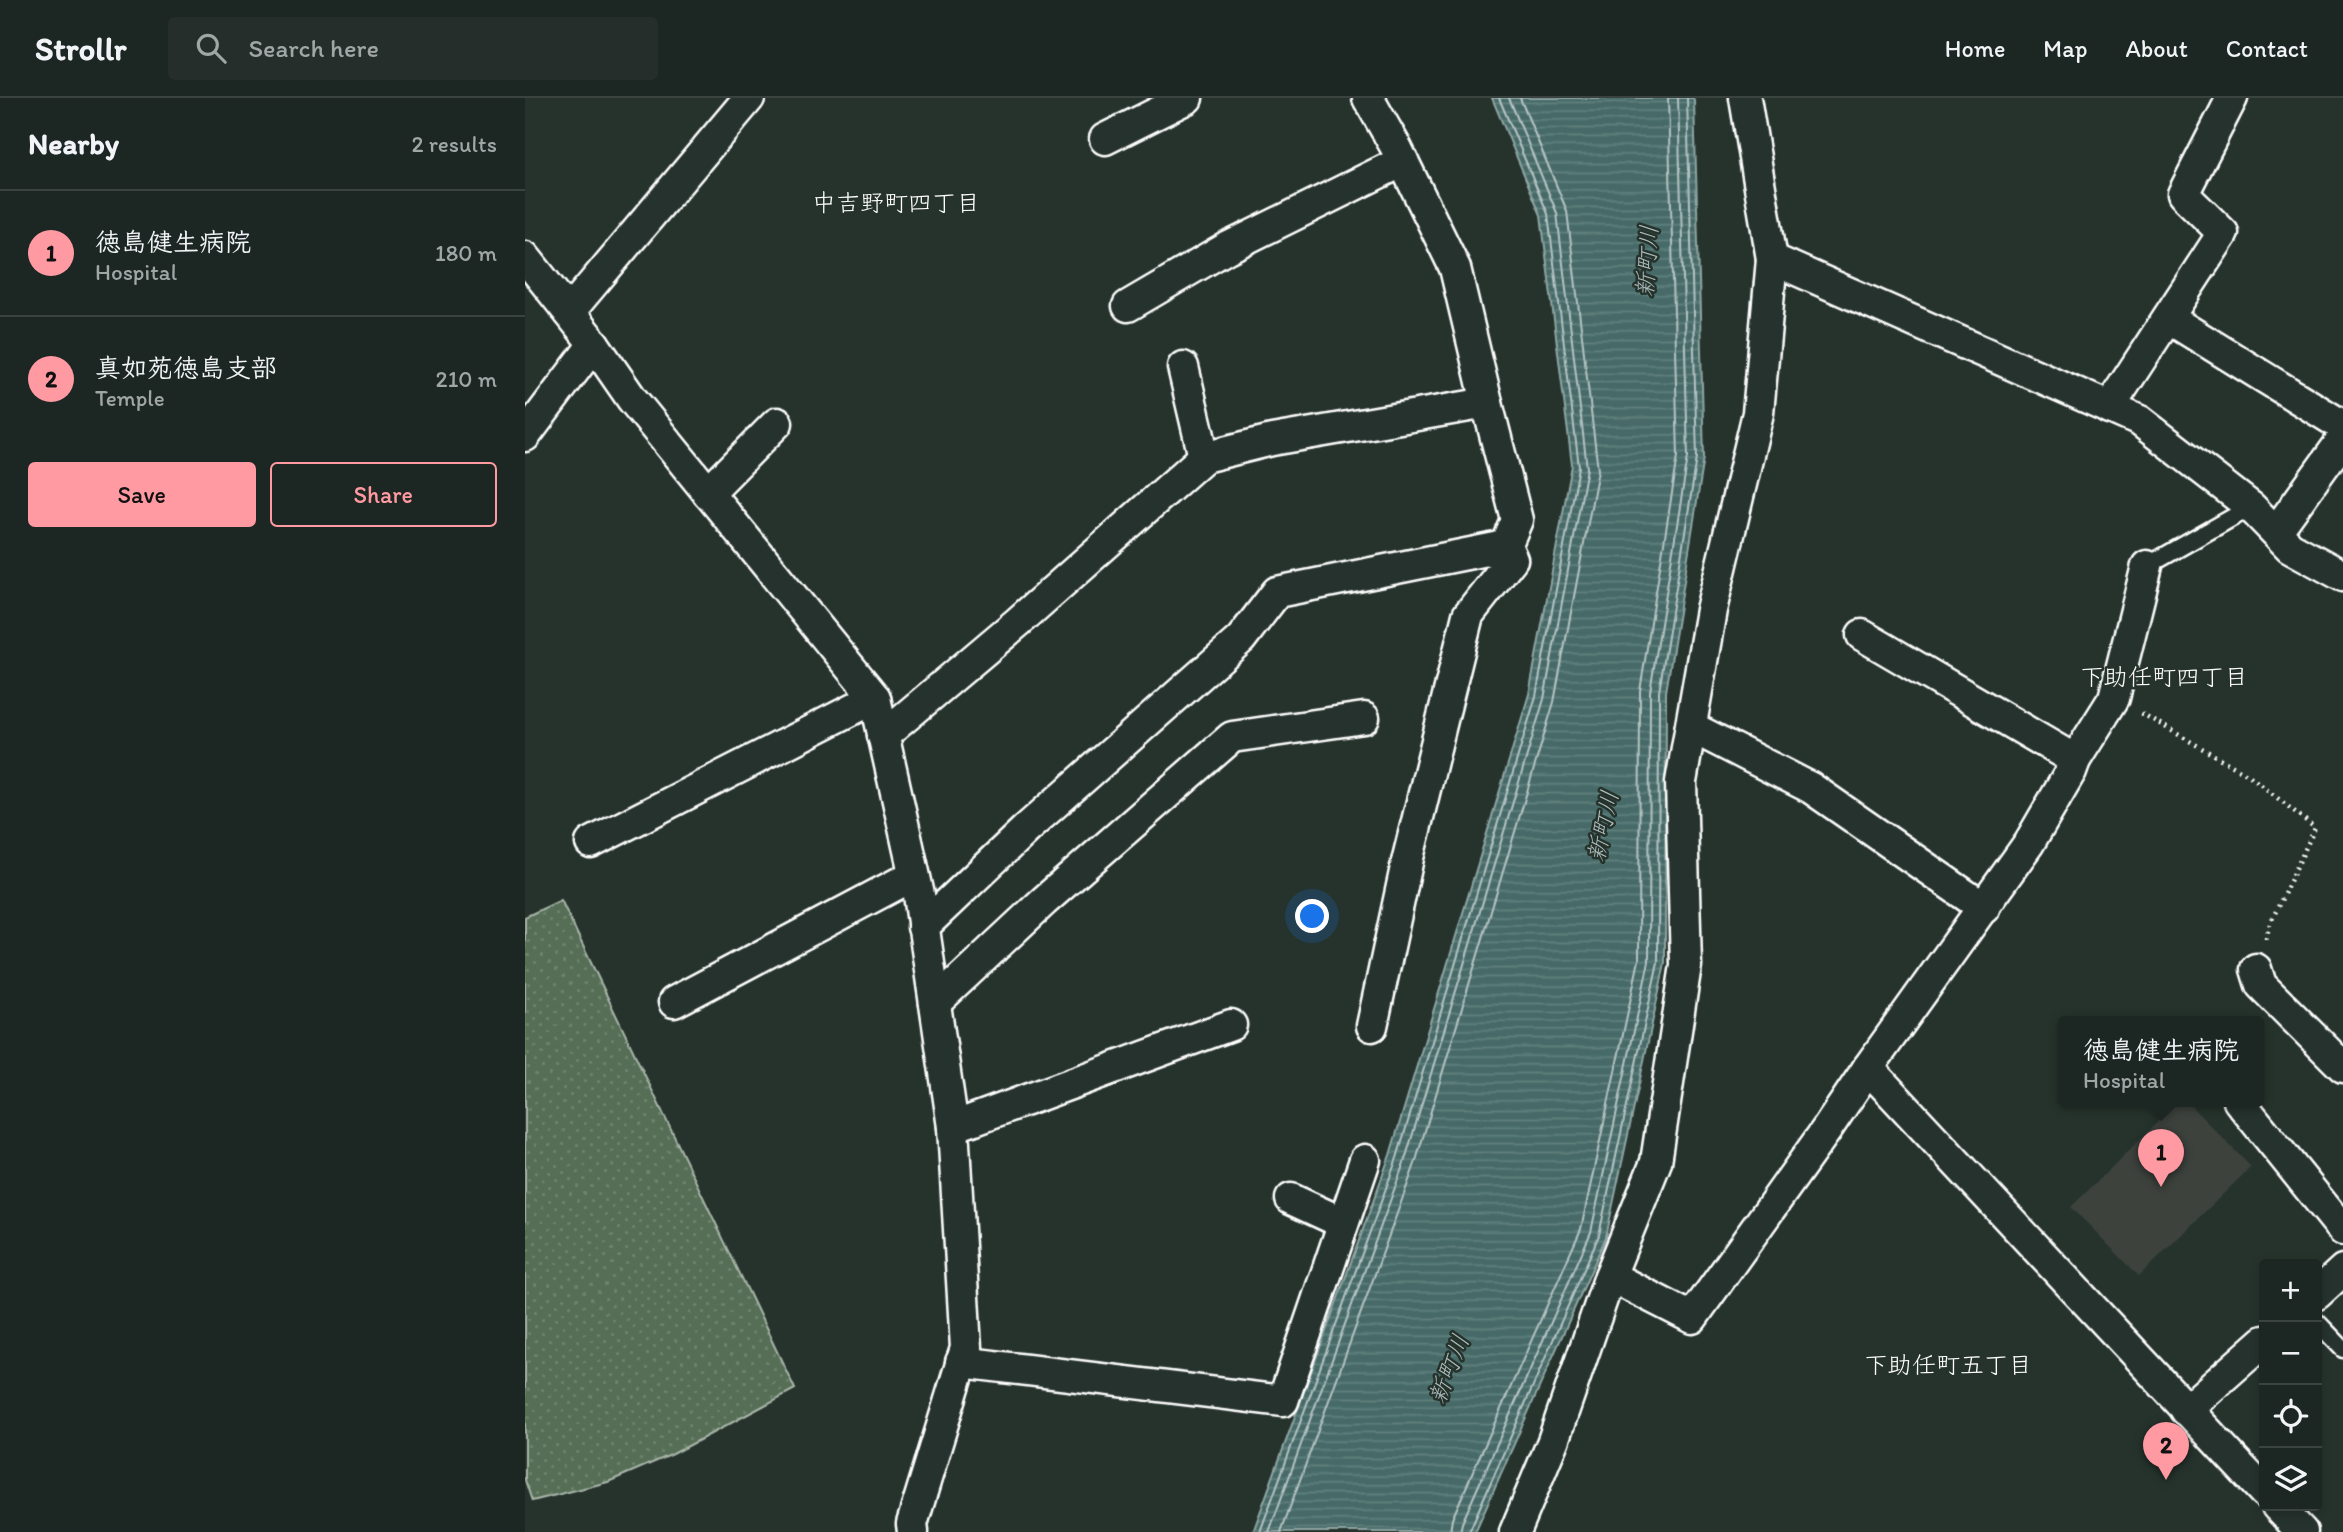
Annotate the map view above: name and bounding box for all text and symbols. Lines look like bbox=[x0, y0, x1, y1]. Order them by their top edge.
search box bbox=[168, 17, 658, 80]
text: Strollr bbox=[35, 29, 126, 68]
icon: search bbox=[192, 29, 230, 67]
text: Search here bbox=[248, 32, 379, 64]
text: Home bbox=[1945, 34, 2005, 63]
text: Map bbox=[2043, 34, 2087, 63]
text: About bbox=[2125, 34, 2188, 63]
text: Contact bbox=[2226, 34, 2308, 63]
text: Nearby bbox=[28, 125, 119, 162]
text: 2 results bbox=[411, 130, 497, 158]
district label: 中吉野町四丁目 bbox=[812, 188, 980, 217]
water label: 新町川 bbox=[1630, 224, 1663, 298]
text: 徳島健生病院 bbox=[95, 226, 251, 258]
text: 1 bbox=[46, 239, 56, 267]
text: 180 m bbox=[435, 239, 497, 267]
text: Hospital bbox=[95, 258, 177, 286]
text: 真如苑徳島支部 bbox=[95, 352, 277, 384]
text: 2 bbox=[45, 365, 57, 393]
text: 210 m bbox=[436, 365, 497, 393]
text: Temple bbox=[95, 384, 165, 412]
button: Save bbox=[28, 462, 256, 527]
button: Share bbox=[270, 462, 497, 527]
district label: 下助任町四丁目 bbox=[2080, 662, 2248, 691]
water label: 新町川 bbox=[1581, 788, 1624, 864]
your location bbox=[1295, 899, 1329, 933]
popup bbox=[2058, 1016, 2264, 1107]
text: 徳島健生病院 bbox=[2083, 1034, 2239, 1066]
text: Hospital bbox=[2083, 1066, 2165, 1094]
pin: 1 bbox=[2138, 1129, 2184, 1187]
map controls bbox=[2259, 1259, 2322, 1511]
button: + bbox=[2259, 1259, 2322, 1322]
button: − bbox=[2259, 1322, 2322, 1385]
water label: 新町川 bbox=[1422, 1330, 1475, 1408]
district label: 下助任町五丁目 bbox=[1864, 1350, 2032, 1379]
button: locate bbox=[2259, 1385, 2322, 1448]
pin: 2 bbox=[2143, 1422, 2189, 1480]
button: layers bbox=[2259, 1448, 2322, 1511]

